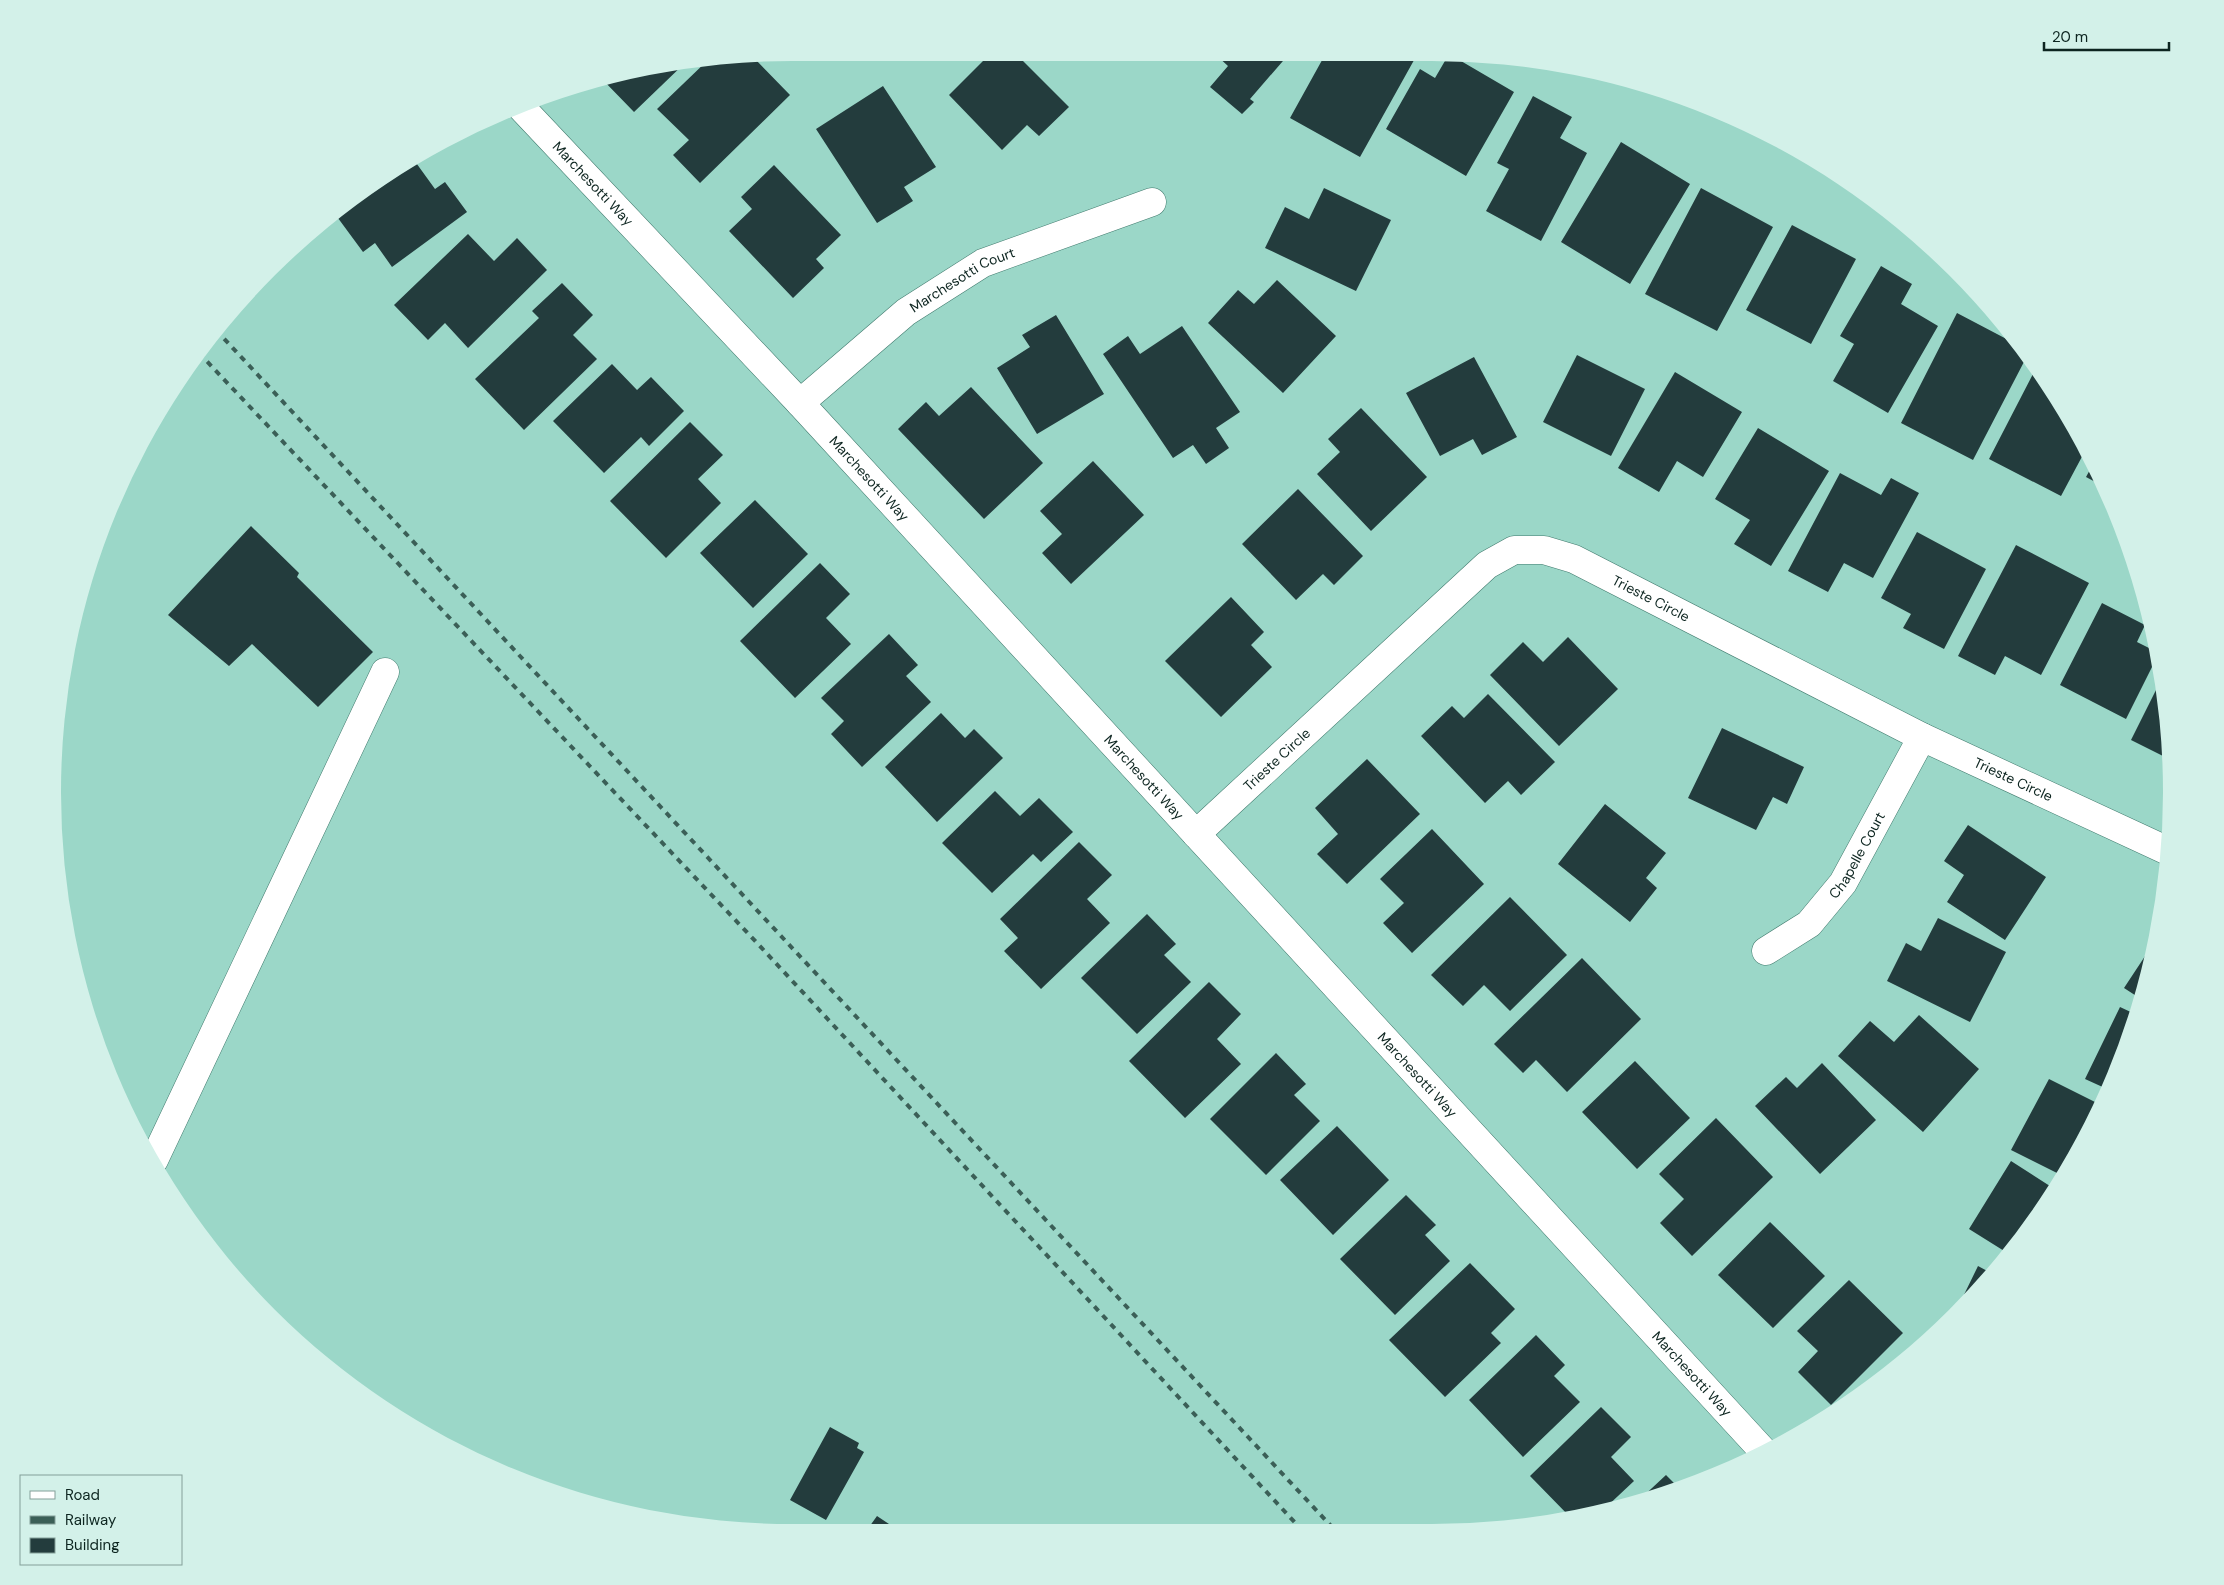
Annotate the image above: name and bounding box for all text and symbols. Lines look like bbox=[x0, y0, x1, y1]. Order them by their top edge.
scale bar bbox=[2044, 20, 2169, 52]
text: 20 m bbox=[2052, 27, 2088, 47]
street label: Marchesotti Way bbox=[549, 138, 637, 230]
street label: Marchesotti Court bbox=[906, 243, 1017, 316]
street label: Marchesotti Way bbox=[826, 432, 913, 525]
street label: Trieste Circle bbox=[1609, 571, 1693, 626]
street label: Trieste Circle bbox=[1240, 724, 1314, 795]
street label: Marchesotti Way bbox=[1100, 731, 1188, 824]
street label: Trieste Circle bbox=[1971, 753, 2056, 805]
street label: Chapelle Court bbox=[1825, 809, 1889, 902]
street label: Marchesotti Way bbox=[1374, 1028, 1461, 1121]
street label: Marchesotti Way bbox=[1648, 1327, 1736, 1420]
legend bbox=[20, 1475, 182, 1565]
text: Road bbox=[65, 1485, 100, 1505]
text: Railway bbox=[65, 1510, 117, 1530]
text: Building bbox=[65, 1535, 120, 1555]

